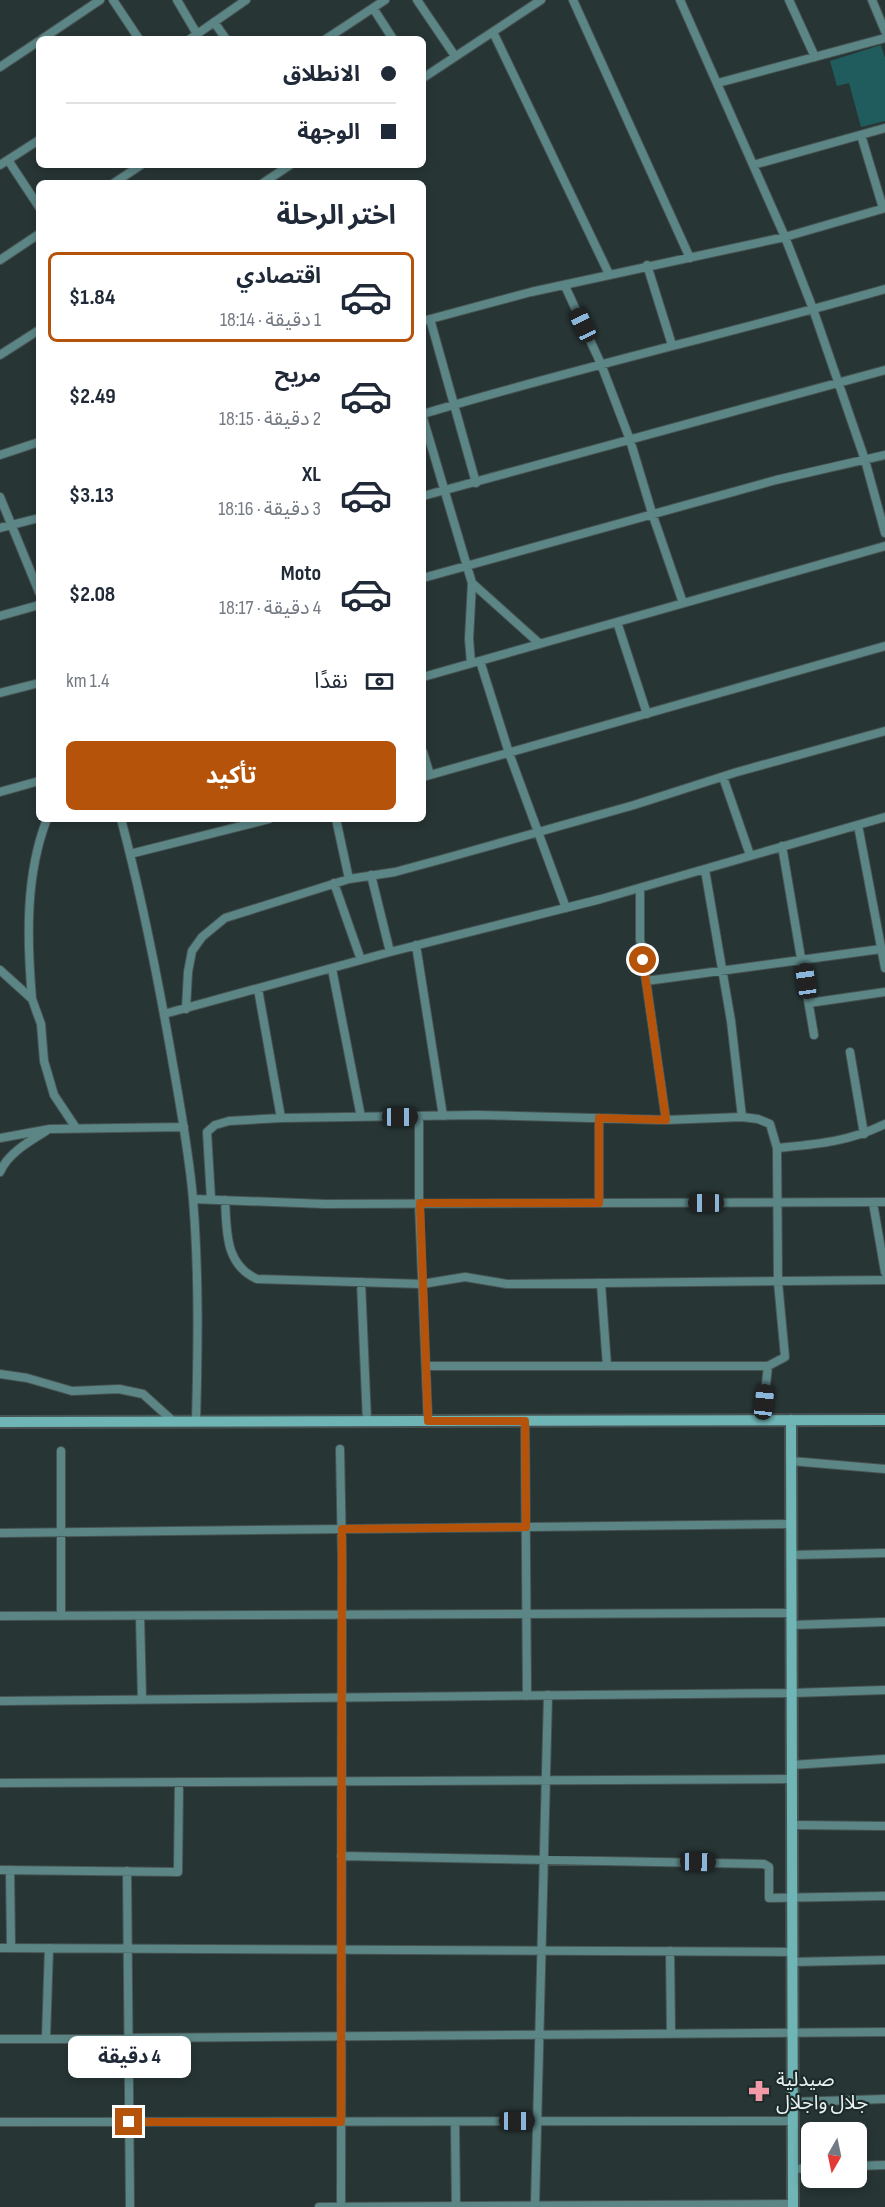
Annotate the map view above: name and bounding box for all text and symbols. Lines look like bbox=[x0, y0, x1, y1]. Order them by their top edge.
text: الانطلاق bbox=[283, 61, 360, 88]
text: الوجهة bbox=[297, 119, 360, 146]
text: اختر الرحلة bbox=[276, 200, 396, 232]
text: اقتصادي bbox=[236, 263, 321, 290]
icon: car bbox=[339, 270, 393, 324]
text: $1.84 bbox=[69, 284, 115, 311]
car bbox=[567, 305, 599, 345]
text: 1 دقيقة · 18:14 bbox=[220, 308, 321, 332]
text: مريح bbox=[275, 362, 321, 389]
icon: car bbox=[339, 369, 393, 423]
text: $2.49 bbox=[69, 383, 116, 410]
text: 2 دقيقة · 18:15 bbox=[219, 407, 321, 431]
text: XL bbox=[302, 461, 321, 488]
icon: car bbox=[339, 468, 393, 522]
text: $3.13 bbox=[69, 482, 114, 509]
text: 3 دقيقة · 18:16 bbox=[218, 497, 321, 521]
text: Moto bbox=[281, 560, 321, 587]
icon: car bbox=[339, 567, 393, 621]
text: $2.08 bbox=[69, 581, 115, 608]
text: 4 دقيقة · 18:17 bbox=[219, 596, 321, 620]
icon: cash bbox=[363, 665, 396, 698]
text: نقدًا bbox=[314, 668, 348, 695]
text: 1.4 km bbox=[66, 669, 109, 693]
button: تأكيد bbox=[66, 741, 396, 810]
route start bbox=[629, 946, 656, 973]
car bbox=[795, 962, 817, 1000]
car bbox=[382, 1108, 418, 1126]
car bbox=[688, 1194, 724, 1212]
car bbox=[753, 1383, 775, 1421]
car bbox=[680, 1853, 716, 1871]
callout: 4 دقيقة bbox=[68, 2035, 190, 2077]
text: 4 دقيقة bbox=[98, 2045, 161, 2069]
place label: صيدلية جلال واجلال bbox=[776, 2068, 868, 2115]
pharmacy icon: صيدلية جلال واجلال bbox=[747, 2079, 771, 2103]
route end bbox=[115, 2108, 142, 2135]
car bbox=[499, 2112, 535, 2130]
north arrow bbox=[801, 2122, 867, 2188]
map controls bbox=[801, 2122, 867, 2188]

